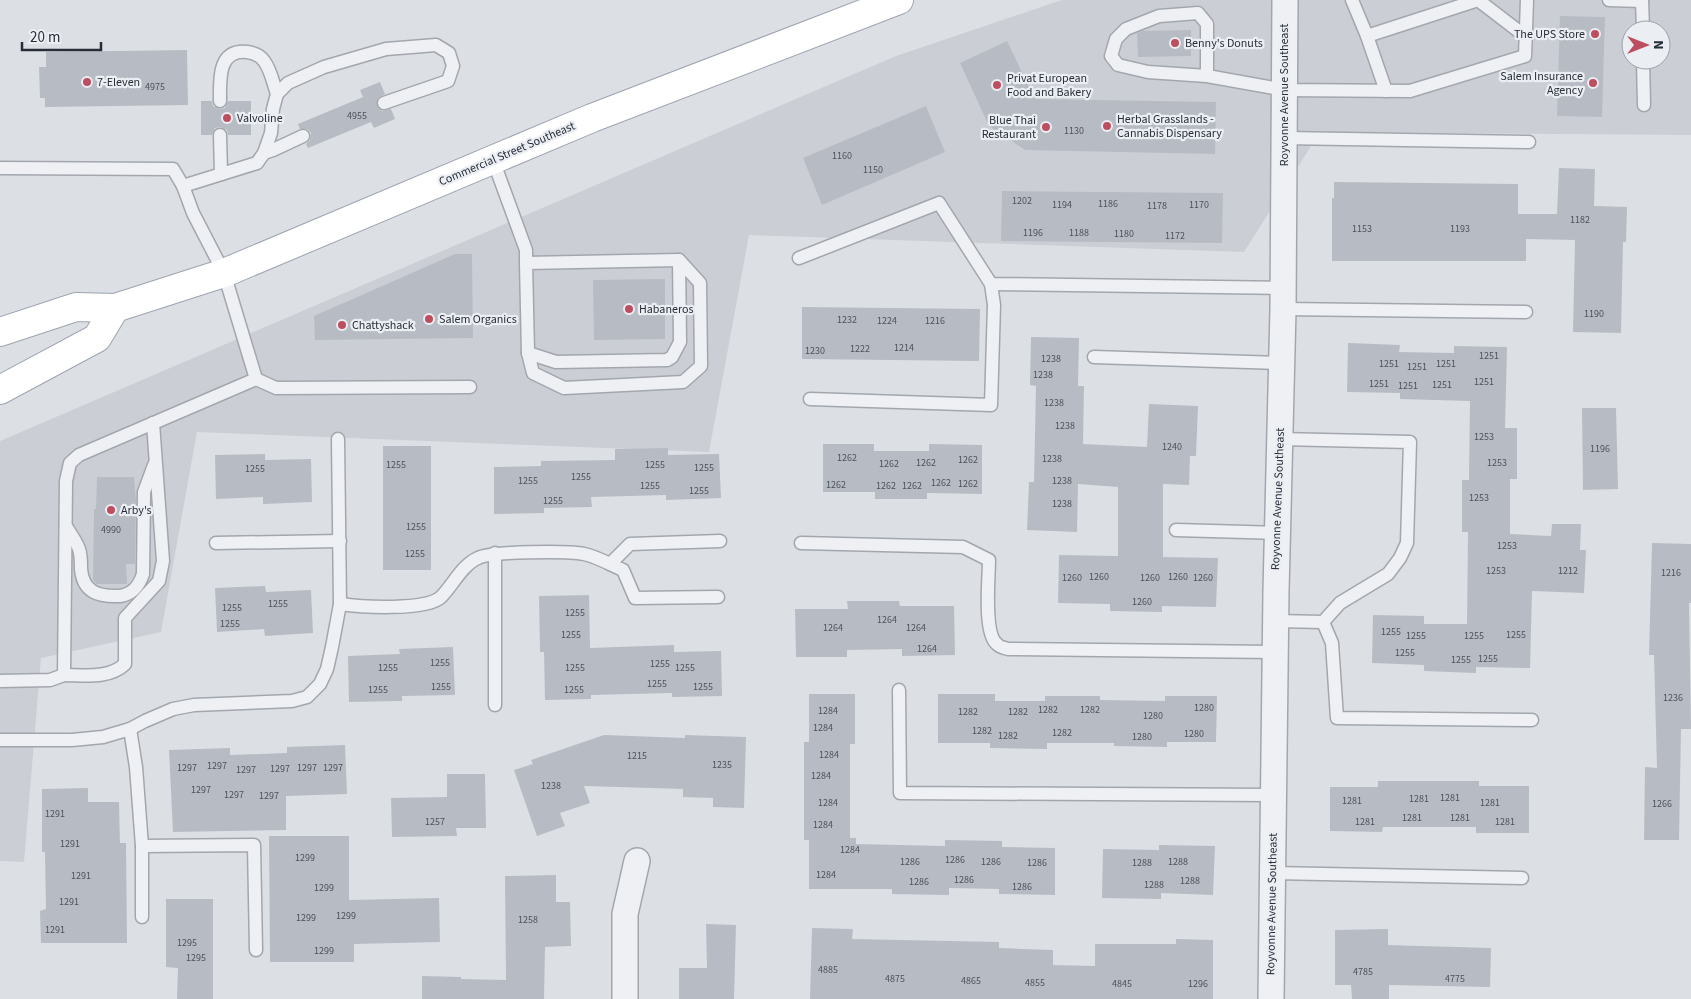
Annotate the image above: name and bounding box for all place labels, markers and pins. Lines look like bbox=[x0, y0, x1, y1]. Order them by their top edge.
place label: The UPS Store bbox=[1514, 26, 1585, 43]
marker: The UPS Store bbox=[1589, 28, 1601, 40]
place label: Benny's Donuts bbox=[1185, 35, 1263, 52]
marker: Benny's Donuts bbox=[1169, 37, 1181, 49]
place label: Salem Insurance Agency bbox=[1500, 68, 1583, 99]
place label: Privat European Food and Bakery bbox=[1007, 70, 1092, 101]
place label: 7-Eleven bbox=[97, 74, 140, 91]
marker: 7-Eleven bbox=[81, 76, 93, 88]
marker: Salem Insurance Agency bbox=[1587, 77, 1599, 89]
marker: Privat European Food and Bakery bbox=[991, 79, 1003, 91]
place label: Valvoline bbox=[237, 110, 283, 127]
place label: Herbal Grasslands - Cannabis Dispensary bbox=[1117, 111, 1222, 142]
marker: Valvoline bbox=[221, 112, 233, 124]
place label: Blue Thai Restaurant bbox=[982, 112, 1036, 143]
marker: Herbal Grasslands - Cannabis Dispensary bbox=[1101, 120, 1113, 132]
marker: Blue Thai Restaurant bbox=[1040, 121, 1052, 133]
place label: Habaneros bbox=[639, 301, 693, 318]
marker: Habaneros bbox=[623, 303, 635, 315]
place label: Salem Organics bbox=[439, 311, 517, 328]
marker: Salem Organics bbox=[423, 313, 435, 325]
place label: Chattyshack bbox=[352, 317, 414, 334]
marker: Chattyshack bbox=[336, 319, 348, 331]
place label: Arby's bbox=[121, 502, 152, 519]
marker: Arby's bbox=[105, 504, 117, 516]

